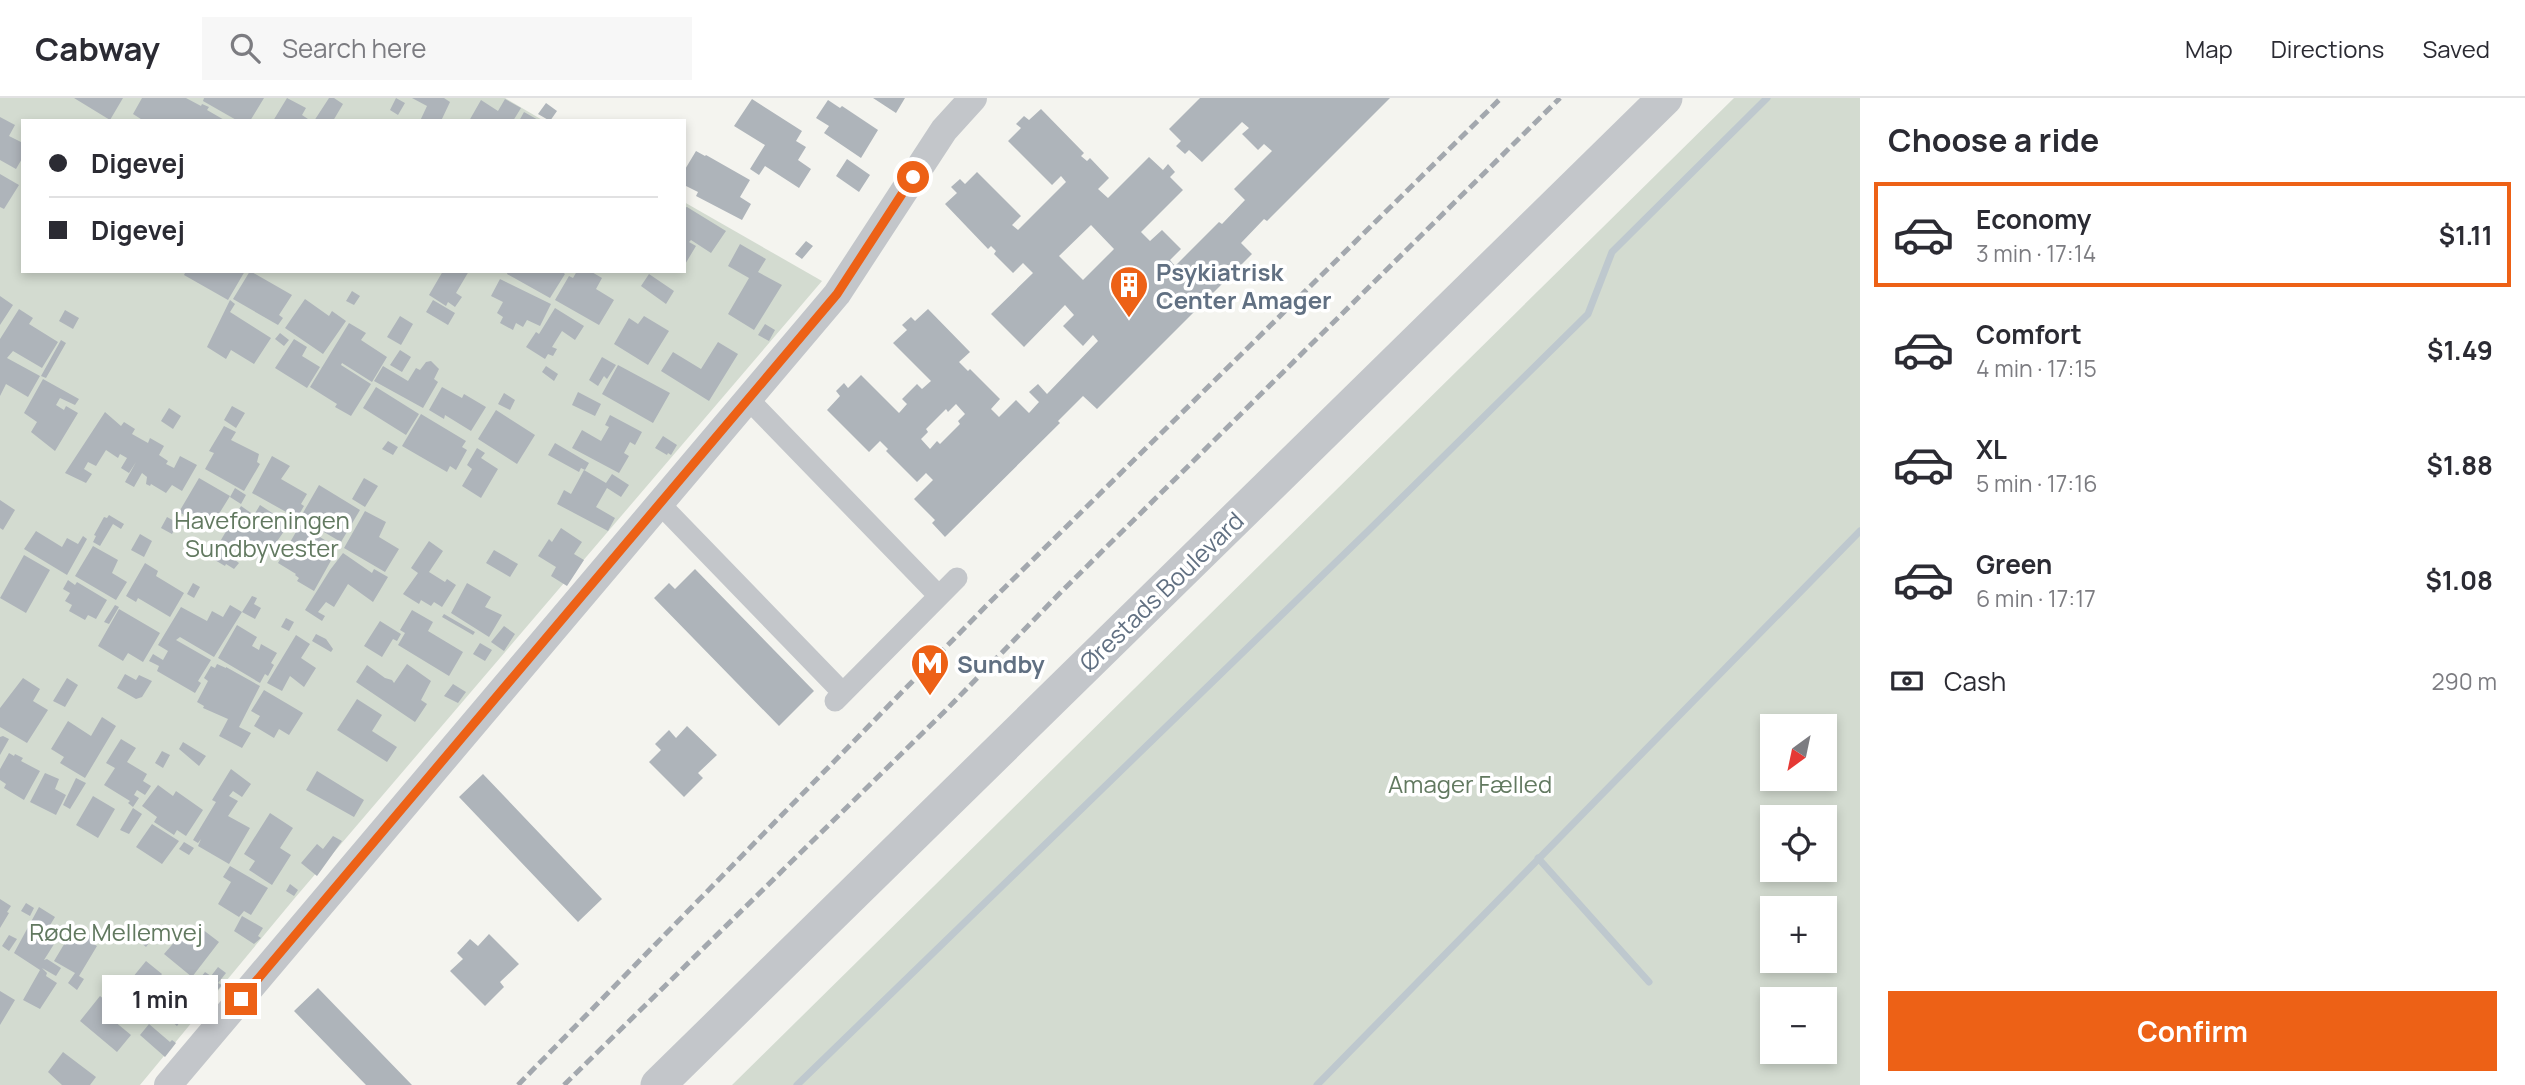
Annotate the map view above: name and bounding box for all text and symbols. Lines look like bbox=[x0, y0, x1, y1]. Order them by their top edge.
search box bbox=[202, 17, 692, 80]
text: Cabway bbox=[35, 26, 160, 71]
icon: search bbox=[226, 29, 264, 67]
text: Search here bbox=[282, 30, 427, 66]
text: Map bbox=[2185, 32, 2233, 65]
text: Directions bbox=[2271, 32, 2384, 65]
text: Saved bbox=[2422, 32, 2490, 65]
text: Choose a ride bbox=[1888, 118, 2099, 162]
text: Digevej bbox=[91, 145, 185, 181]
route start bbox=[897, 161, 929, 193]
text: Economy bbox=[1976, 201, 2091, 237]
icon: car bbox=[1892, 203, 1955, 266]
text: Digevej bbox=[91, 212, 185, 248]
text: $1.11 bbox=[2439, 217, 2493, 253]
text: 3 min · 17:14 bbox=[1976, 237, 2096, 269]
place label: Psykiatrisk Center Amager bbox=[1156, 255, 1332, 316]
building icon: Psykiatrisk Center Amager bbox=[1108, 264, 1150, 319]
text: Comfort bbox=[1976, 316, 2082, 352]
icon: car bbox=[1892, 318, 1955, 381]
text: $1.49 bbox=[2427, 332, 2493, 368]
text: 4 min · 17:15 bbox=[1976, 352, 2097, 384]
text: XL bbox=[1976, 431, 2007, 467]
icon: car bbox=[1892, 433, 1955, 496]
text: $1.88 bbox=[2427, 447, 2493, 483]
text: 5 min · 17:16 bbox=[1976, 467, 2097, 499]
park label: Haveforeningen Sundbyvester bbox=[174, 503, 350, 564]
street label: Ørestads Boulevard bbox=[1072, 504, 1250, 678]
text: Green bbox=[1976, 546, 2052, 582]
icon: car bbox=[1892, 548, 1955, 611]
text: $1.08 bbox=[2425, 562, 2493, 598]
text: 6 min · 17:17 bbox=[1976, 582, 2096, 614]
metro station icon: Sundby bbox=[909, 642, 951, 697]
place label: Sundby bbox=[957, 647, 1045, 680]
icon: cash bbox=[1888, 662, 1926, 700]
text: Cash bbox=[1944, 663, 2006, 699]
text: 290 m bbox=[2431, 665, 2497, 697]
north arrow bbox=[1760, 714, 1838, 791]
map controls bbox=[1760, 714, 1837, 1064]
park label: Amager Fælled bbox=[1388, 767, 1552, 800]
button: locate bbox=[1760, 805, 1837, 882]
button: + bbox=[1760, 896, 1837, 973]
park label: Røde Mellemvej bbox=[29, 915, 203, 948]
callout: 1 min bbox=[101, 974, 216, 1024]
text: 1 min bbox=[132, 983, 188, 1015]
route end bbox=[225, 983, 257, 1015]
button: − bbox=[1760, 987, 1837, 1064]
button: Confirm bbox=[1888, 991, 2497, 1071]

